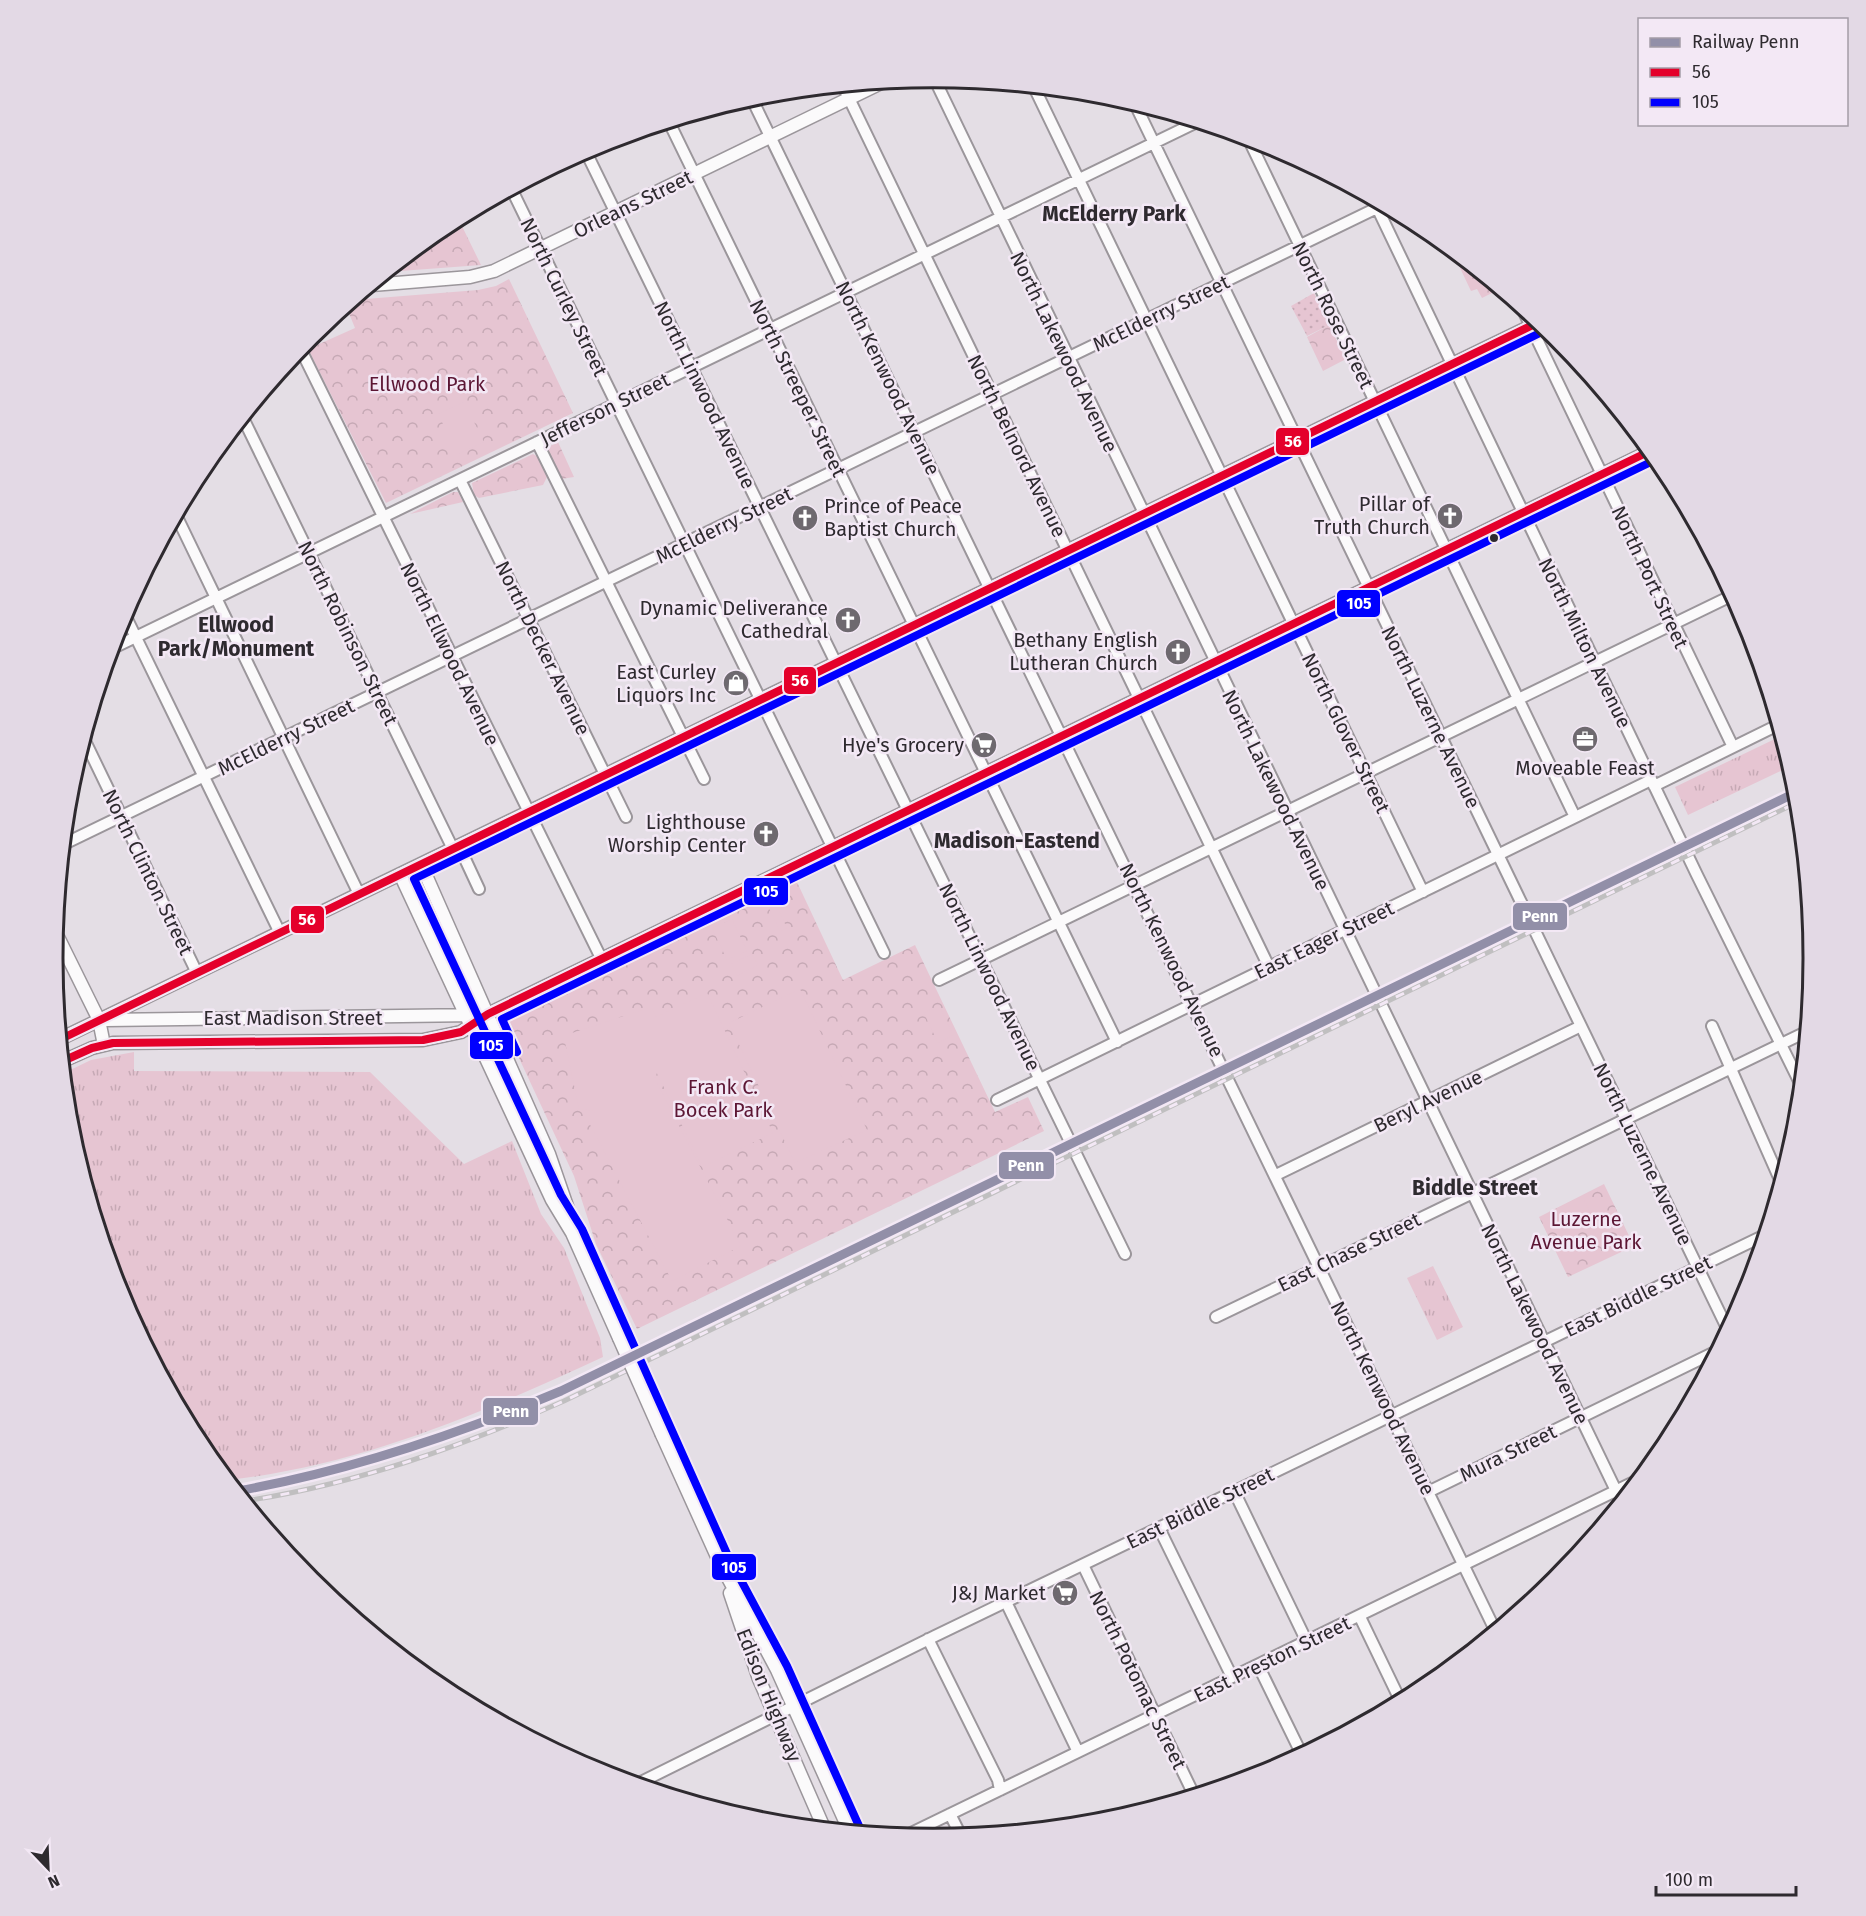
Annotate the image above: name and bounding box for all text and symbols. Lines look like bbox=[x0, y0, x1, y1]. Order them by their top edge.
legend bbox=[1638, 18, 1848, 126]
text: Railway Penn bbox=[1692, 31, 1800, 53]
text: 56 bbox=[1692, 61, 1711, 83]
text: 105 bbox=[1692, 91, 1719, 113]
street label: Orleans Street bbox=[570, 164, 697, 243]
district label: McElderry Park bbox=[1042, 201, 1186, 227]
street label: North Curley Street bbox=[515, 214, 613, 381]
street label: North Rose Street bbox=[1287, 238, 1379, 393]
street label: North Lakewood Avenue bbox=[1005, 248, 1123, 456]
street label: McElderry Street bbox=[1089, 269, 1234, 356]
street label: North Kenwood Avenue bbox=[831, 277, 945, 479]
street label: North Streeper Street bbox=[745, 295, 852, 481]
street label: North Linwood Avenue bbox=[649, 297, 761, 493]
street label: North Belnord Avenue bbox=[962, 351, 1072, 541]
street label: Jefferson Street bbox=[536, 367, 674, 451]
park label: Ellwood Park bbox=[369, 372, 486, 396]
line badge: 56 bbox=[1275, 427, 1310, 456]
text: 56 bbox=[1284, 432, 1302, 451]
street label: McElderry Street bbox=[652, 481, 797, 568]
place label: Pillar of Truth Church bbox=[1314, 492, 1431, 539]
place label: Prince of Peace Baptist Church bbox=[824, 494, 962, 541]
church icon: Pillar of Truth Church bbox=[1435, 501, 1465, 531]
street label: North Port Street bbox=[1606, 502, 1694, 653]
church icon: Prince of Peace Baptist Church bbox=[790, 503, 820, 533]
unlabelled marker bbox=[1488, 532, 1500, 544]
street label: North Robinson Street bbox=[293, 537, 403, 730]
street label: North Milton Avenue bbox=[1533, 554, 1637, 732]
street label: North Decker Avenue bbox=[490, 557, 596, 739]
street label: North Ellwood Avenue bbox=[395, 558, 505, 750]
line badge: 105 bbox=[1336, 589, 1381, 618]
text: 105 bbox=[1346, 594, 1372, 613]
place label: Dynamic Deliverance Cathedral bbox=[639, 596, 828, 643]
church icon: Dynamic Deliverance Cathedral bbox=[833, 605, 863, 635]
district label: Ellwood Park/Monument bbox=[158, 612, 315, 662]
street label: North Luzerne Avenue bbox=[1376, 622, 1486, 812]
place label: Bethany English Lutheran Church bbox=[1009, 628, 1158, 675]
church icon: Bethany English Lutheran Church bbox=[1163, 637, 1193, 667]
street label: North Glover Street bbox=[1297, 649, 1396, 818]
place label: East Curley Liquors Inc bbox=[616, 660, 716, 707]
line badge: 56 bbox=[783, 666, 817, 695]
shop icon: East Curley Liquors Inc bbox=[721, 668, 751, 698]
text: 56 bbox=[791, 671, 809, 690]
street label: North Lakewood Avenue bbox=[1217, 686, 1335, 894]
street label: McElderry Street bbox=[214, 693, 359, 780]
office icon: Moveable Feast bbox=[1570, 724, 1600, 754]
supermarket icon: Hye's Grocery bbox=[969, 730, 999, 760]
place label: Hye's Grocery bbox=[842, 733, 964, 757]
place label: Moveable Feast bbox=[1515, 756, 1655, 780]
street label: North Clinton Street bbox=[97, 785, 199, 959]
place label: Lighthouse Worship Center bbox=[608, 810, 746, 857]
church icon: Lighthouse Worship Center bbox=[751, 819, 781, 849]
district label: Madison-Eastend bbox=[934, 828, 1100, 854]
street label: North Kenwood Avenue bbox=[1115, 859, 1229, 1061]
line badge: 105 bbox=[743, 877, 789, 906]
street label: North Linwood Avenue bbox=[934, 879, 1046, 1075]
text: 105 bbox=[753, 882, 779, 901]
street label: East Eager Street bbox=[1250, 895, 1398, 984]
line badge: Penn bbox=[1512, 902, 1568, 931]
line badge: 56 bbox=[290, 905, 325, 934]
text: Penn bbox=[1522, 907, 1558, 926]
text: 56 bbox=[298, 910, 316, 929]
street label: East Madison Street bbox=[203, 1006, 383, 1030]
line badge: 105 bbox=[469, 1031, 514, 1060]
text: 105 bbox=[478, 1036, 504, 1055]
street label: North Luzerne Avenue bbox=[1588, 1059, 1698, 1249]
street label: Beryl Avenue bbox=[1370, 1064, 1486, 1138]
park label: Frank C. Bocek Park bbox=[674, 1075, 773, 1122]
line badge: Penn bbox=[998, 1151, 1055, 1180]
text: Penn bbox=[1008, 1156, 1044, 1175]
district label: Biddle Street bbox=[1412, 1175, 1539, 1201]
street label: East Chase Street bbox=[1274, 1207, 1425, 1297]
park label: Luzerne Avenue Park bbox=[1530, 1207, 1642, 1254]
street label: North Lakewood Avenue bbox=[1476, 1220, 1594, 1428]
street label: East Biddle Street bbox=[1560, 1250, 1716, 1342]
street label: North Kenwood Avenue bbox=[1326, 1297, 1440, 1499]
line badge: Penn bbox=[482, 1397, 539, 1426]
text: Penn bbox=[493, 1402, 529, 1421]
street label: Mura Street bbox=[1456, 1419, 1561, 1487]
street label: East Biddle Street bbox=[1122, 1462, 1278, 1554]
line badge: 105 bbox=[711, 1553, 757, 1581]
text: 105 bbox=[721, 1558, 747, 1577]
supermarket icon: J&J Market bbox=[1050, 1578, 1080, 1608]
place label: J&J Market bbox=[952, 1581, 1047, 1605]
street label: North Potomac Street bbox=[1084, 1587, 1192, 1774]
street label: East Preston Street bbox=[1190, 1610, 1355, 1707]
street label: Edison Highway bbox=[731, 1625, 807, 1765]
north arrow bbox=[18, 1838, 78, 1898]
scale bar bbox=[1656, 1859, 1796, 1897]
text: 100 m bbox=[1665, 1869, 1713, 1891]
text: N bbox=[45, 1871, 62, 1892]

